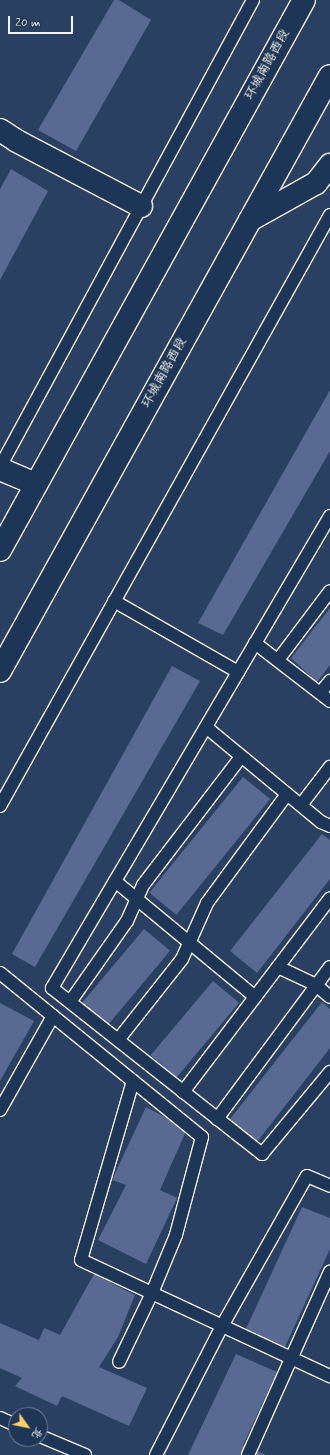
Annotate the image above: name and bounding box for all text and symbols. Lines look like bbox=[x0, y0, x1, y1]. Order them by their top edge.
scale bar bbox=[10, 8, 75, 34]
text: 20 m bbox=[15, 15, 41, 31]
street label: 环城南路西段 bbox=[242, 27, 294, 103]
street label: 环城南路西段 bbox=[139, 335, 191, 411]
north arrow bbox=[8, 1407, 48, 1447]
text: 北 bbox=[28, 1425, 46, 1441]

